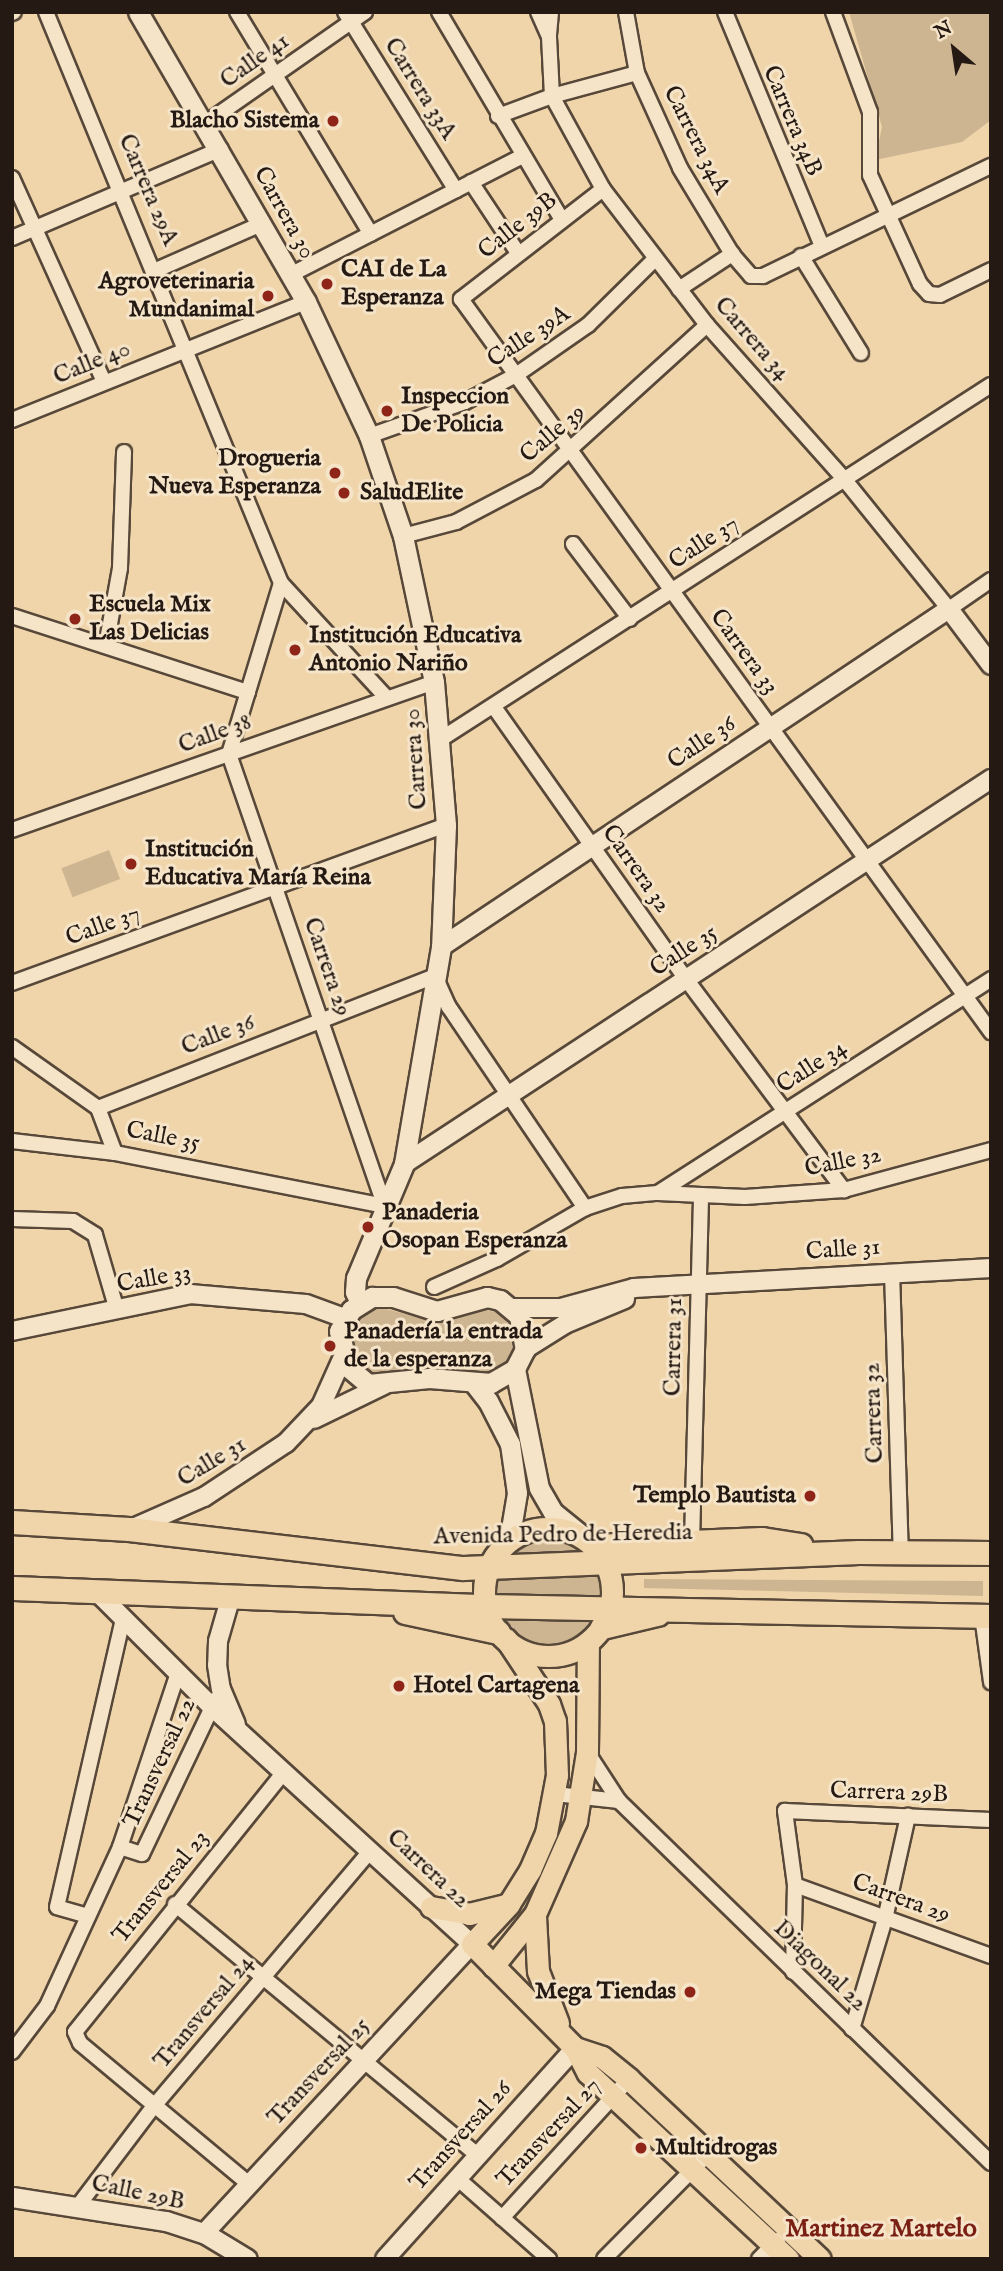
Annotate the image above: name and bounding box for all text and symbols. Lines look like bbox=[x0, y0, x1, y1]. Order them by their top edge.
north arrow bbox=[919, 14, 989, 84]
text: N bbox=[931, 16, 957, 45]
street label: Calle 41 bbox=[215, 27, 295, 95]
street label: Carrera 33A bbox=[377, 33, 463, 145]
street label: Carrera 34B bbox=[756, 61, 828, 181]
street label: Carrera 34A bbox=[656, 81, 736, 199]
place label: Blacho Sistema bbox=[170, 107, 319, 135]
marker: Blacho Sistema bbox=[325, 113, 341, 129]
street label: Carrera 29A bbox=[112, 130, 184, 250]
street label: Carrera 30 bbox=[247, 162, 321, 264]
street label: Calle 39B bbox=[473, 186, 563, 266]
place label: CAI de La Esperanza bbox=[341, 256, 446, 312]
place label: Agroveterinaria Mundanimal bbox=[98, 268, 254, 324]
marker: CAI de La Esperanza bbox=[319, 276, 335, 292]
marker: Agroveterinaria Mundanimal bbox=[260, 288, 276, 304]
street label: Carrera 34 bbox=[708, 291, 796, 387]
street label: Calle 39A bbox=[482, 300, 576, 374]
street label: Calle 40 bbox=[49, 335, 135, 391]
place label: Inspeccion De Policia bbox=[401, 383, 509, 439]
street label: Calle 39 bbox=[515, 398, 591, 470]
marker: Inspeccion De Policia bbox=[379, 403, 395, 419]
place label: Drogueria Nueva Esperanza bbox=[149, 445, 321, 501]
marker: Drogueria Nueva Esperanza bbox=[327, 465, 343, 481]
place label: SaludElite bbox=[360, 479, 463, 507]
marker: SaludElite bbox=[334, 483, 354, 503]
street label: Calle 37 bbox=[664, 510, 744, 576]
place label: Escuela Mix Las Delicias bbox=[89, 591, 211, 647]
street label: Carrera 33 bbox=[703, 604, 785, 700]
marker: Escuela Mix Las Delicias bbox=[67, 611, 83, 627]
place label: Institución Educativa Antonio Nariño bbox=[309, 622, 521, 678]
marker: Institución Educativa Antonio Nariño bbox=[287, 642, 303, 658]
street label: Carrera 30 bbox=[398, 707, 434, 811]
street label: Calle 38 bbox=[175, 708, 255, 760]
street label: Calle 36 bbox=[662, 710, 742, 776]
street label: Carrera 32 bbox=[595, 819, 677, 919]
place label: Institución Educativa María Reina bbox=[145, 836, 371, 892]
marker: Institución Educativa María Reina bbox=[123, 856, 139, 872]
street label: Calle 37 bbox=[62, 899, 144, 953]
street label: Carrera 29 bbox=[297, 914, 357, 1020]
street label: Calle 35 bbox=[645, 919, 723, 983]
street label: Calle 36 bbox=[177, 1008, 259, 1062]
street label: Calle 34 bbox=[772, 1034, 852, 1100]
street label: Calle 35 bbox=[124, 1116, 202, 1158]
street label: Calle 32 bbox=[802, 1141, 884, 1183]
place label: Panaderia Osopan Esperanza bbox=[382, 1199, 567, 1255]
marker: Panaderia Osopan Esperanza bbox=[360, 1219, 376, 1235]
street label: Calle 31 bbox=[805, 1233, 881, 1267]
street label: Calle 33 bbox=[115, 1258, 193, 1300]
street label: Carrera 31 bbox=[659, 1298, 689, 1396]
place label: Panadería la entrada de la esperanza bbox=[344, 1318, 542, 1374]
marker: Panadería la entrada de la esperanza bbox=[322, 1338, 338, 1354]
street label: Carrera 32 bbox=[858, 1362, 890, 1464]
street label: Calle 31 bbox=[173, 1430, 251, 1494]
place label: Templo Bautista bbox=[633, 1482, 796, 1510]
marker: Templo Bautista bbox=[802, 1488, 818, 1504]
street label: Avenida Pedro de Heredia bbox=[433, 1518, 693, 1552]
place label: Hotel Cartagena bbox=[413, 1672, 579, 1700]
marker: Hotel Cartagena bbox=[391, 1678, 407, 1694]
street label: Transversal 22 bbox=[117, 1694, 203, 1832]
street label: Carrera 29B bbox=[829, 1777, 949, 1809]
street label: Carrera 22 bbox=[380, 1823, 476, 1915]
street label: Transversal 23 bbox=[107, 1825, 215, 1949]
street label: Carrera 29 bbox=[848, 1868, 954, 1930]
street label: Diagonal 22 bbox=[767, 1914, 873, 2018]
street label: Transversal 24 bbox=[148, 1949, 260, 2075]
place label: Mega Tiendas bbox=[535, 1978, 676, 2006]
marker: Mega Tiendas bbox=[682, 1984, 698, 2000]
street label: Transversal 25 bbox=[262, 2012, 376, 2132]
street label: Transversal 27 bbox=[491, 2072, 607, 2194]
street label: Transversal 26 bbox=[404, 2075, 518, 2197]
place label: Multidrogas bbox=[655, 2134, 777, 2162]
marker: Multidrogas bbox=[633, 2140, 649, 2156]
street label: Calle 29B bbox=[89, 2169, 187, 2217]
district label: Martinez Martelo bbox=[785, 2213, 977, 2245]

